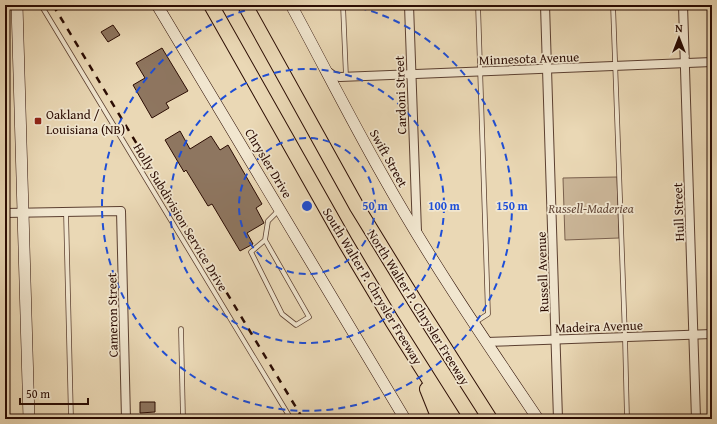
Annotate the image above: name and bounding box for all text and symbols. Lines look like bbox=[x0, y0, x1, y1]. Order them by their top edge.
north arrow bbox=[659, 18, 699, 58]
text: N bbox=[675, 20, 683, 36]
street label: Minnesota Avenue bbox=[479, 47, 579, 70]
street label: Cardoni Street bbox=[390, 55, 411, 135]
place label: Oakland / Louisiana (NB) bbox=[46, 105, 125, 139]
marker: Oakland / Louisiana (NB) bbox=[33, 116, 43, 126]
street label: Chrysler Drive bbox=[240, 125, 297, 202]
street label: Swift Street bbox=[365, 126, 413, 191]
street label: Holly Subdivision Service Drive bbox=[129, 139, 233, 295]
street label: Hull Street bbox=[668, 182, 689, 242]
text: 50 m bbox=[362, 197, 388, 214]
text: 100 m bbox=[428, 197, 461, 214]
text: 150 m bbox=[496, 197, 529, 214]
centre of rings bbox=[300, 199, 314, 213]
park label: Russell-Maderiea bbox=[547, 199, 634, 218]
street label: South Walter P. Chrysler Freeway bbox=[318, 204, 427, 369]
street label: North Walter P. Chrysler Freeway bbox=[363, 226, 475, 389]
street label: Russell Avenue bbox=[532, 231, 553, 313]
street label: Cameron Street bbox=[102, 272, 123, 358]
street label: Madeira Avenue bbox=[555, 315, 643, 338]
scale bar bbox=[20, 380, 88, 406]
text: 50 m bbox=[26, 385, 50, 402]

